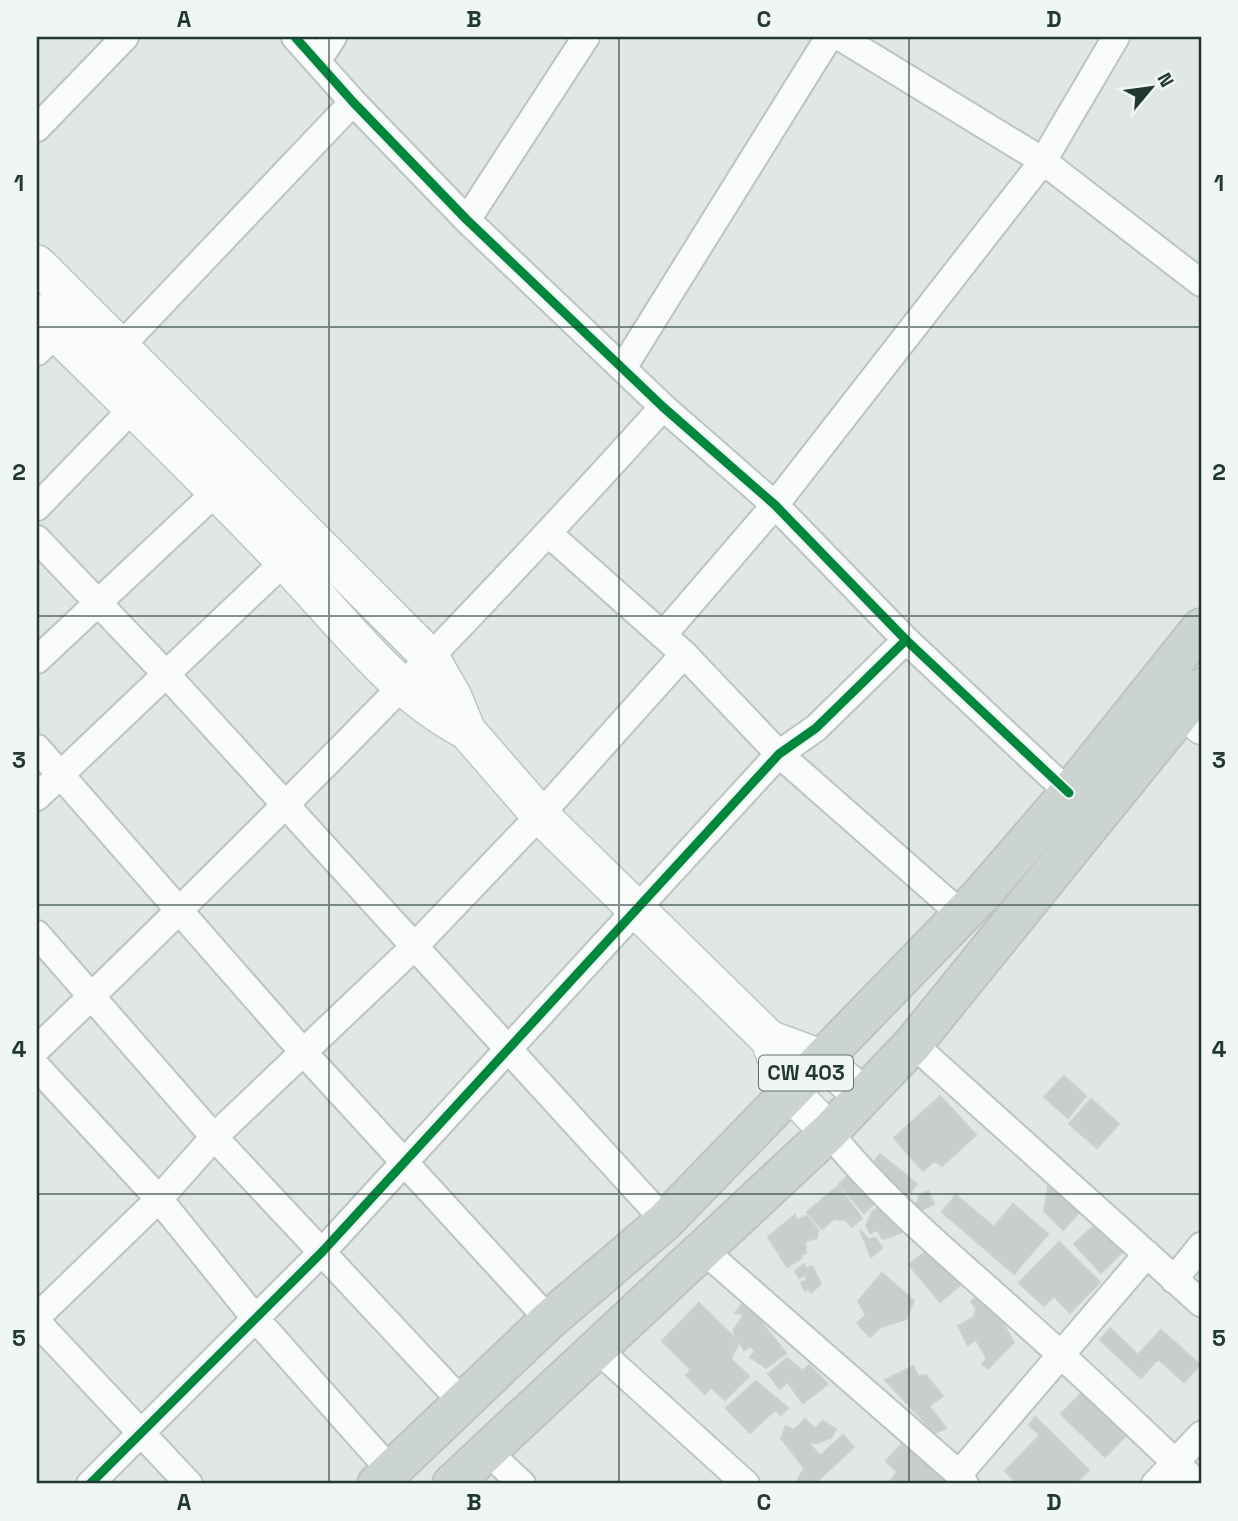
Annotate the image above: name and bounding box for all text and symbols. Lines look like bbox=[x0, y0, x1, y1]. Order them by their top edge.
text: A bbox=[177, 4, 192, 34]
text: B bbox=[466, 4, 482, 34]
text: C bbox=[757, 4, 771, 34]
text: D bbox=[1046, 4, 1062, 34]
north arrow bbox=[1116, 52, 1186, 122]
text: N bbox=[1151, 68, 1179, 92]
text: 1 bbox=[14, 168, 24, 198]
text: 1 bbox=[1214, 168, 1224, 198]
text: 2 bbox=[12, 457, 26, 487]
text: 2 bbox=[1212, 457, 1226, 487]
text: 3 bbox=[12, 745, 26, 775]
text: 3 bbox=[1212, 745, 1226, 775]
text: 4 bbox=[12, 1034, 27, 1064]
text: 4 bbox=[1212, 1034, 1227, 1064]
road number: CW 403 bbox=[759, 1056, 853, 1090]
text: 5 bbox=[12, 1323, 26, 1353]
text: 5 bbox=[1212, 1323, 1226, 1353]
text: A bbox=[177, 1487, 192, 1517]
text: B bbox=[466, 1487, 482, 1517]
text: C bbox=[757, 1487, 771, 1517]
text: D bbox=[1046, 1487, 1062, 1517]

